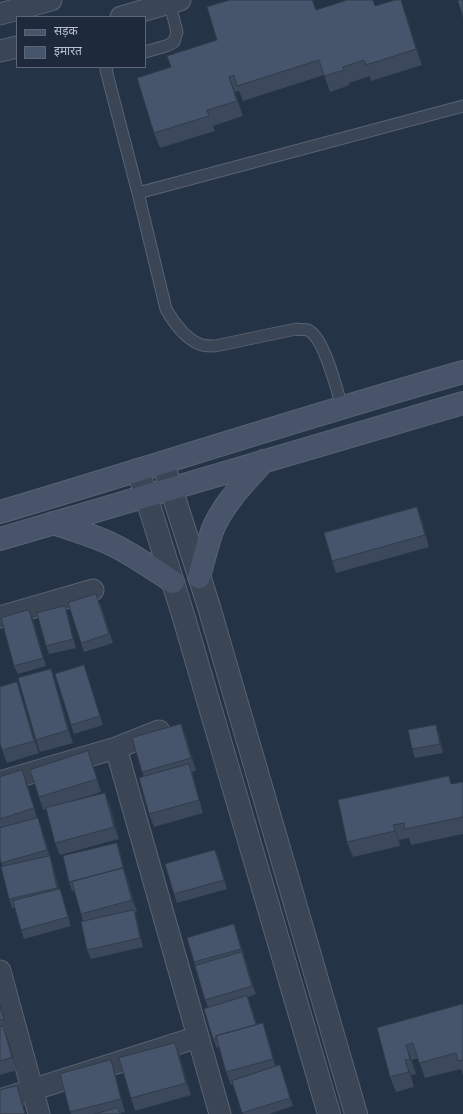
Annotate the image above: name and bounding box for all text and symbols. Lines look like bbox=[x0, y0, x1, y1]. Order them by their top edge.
legend bbox=[16, 16, 146, 68]
text: सड़क bbox=[54, 24, 78, 38]
text: इमारत bbox=[54, 44, 82, 58]

